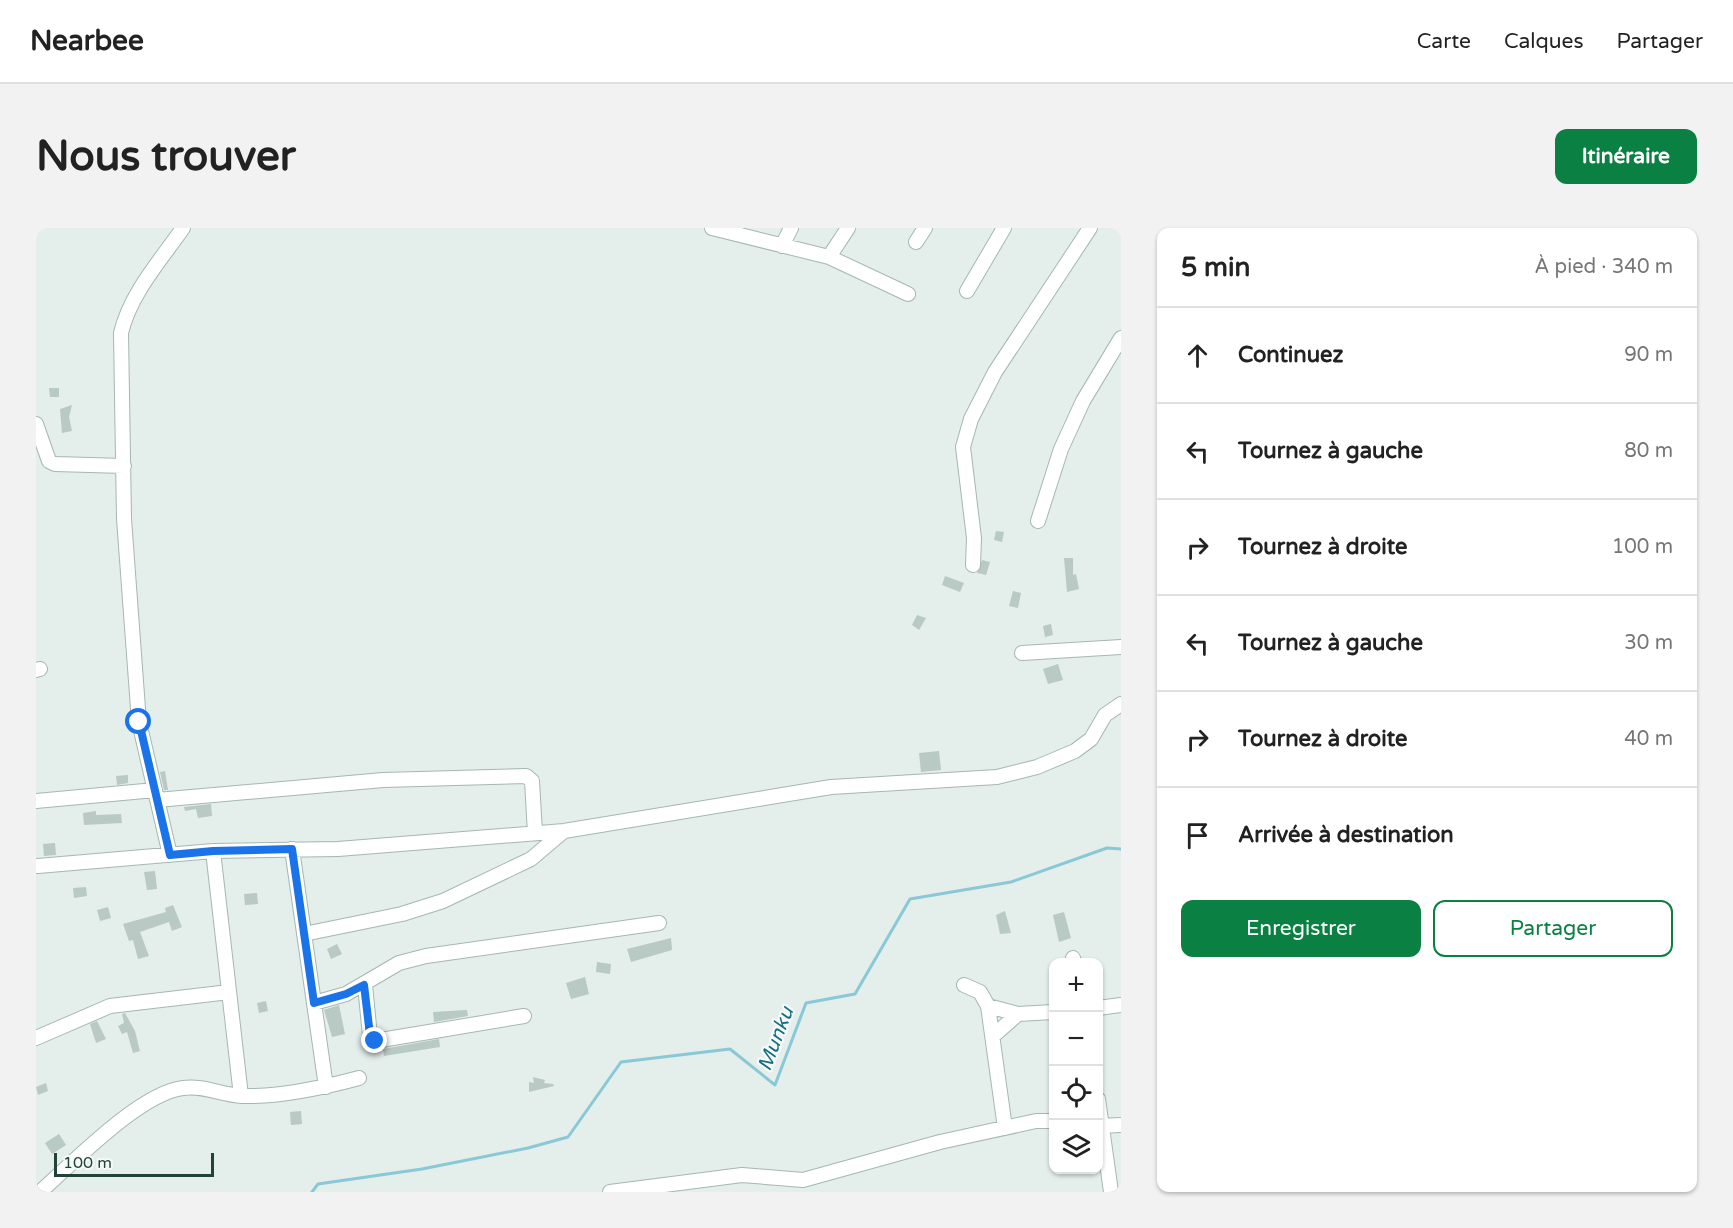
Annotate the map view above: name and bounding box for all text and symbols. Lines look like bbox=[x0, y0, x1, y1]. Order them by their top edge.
text: Nearbee bbox=[30, 24, 144, 58]
text: Carte bbox=[1417, 29, 1471, 54]
text: Calques bbox=[1504, 29, 1584, 54]
text: Partager bbox=[1617, 29, 1703, 54]
button: Itinéraire bbox=[1555, 129, 1697, 184]
text: Nous trouver bbox=[36, 131, 296, 182]
text: 5 min bbox=[1181, 252, 1250, 283]
text: À pied · 340 m bbox=[1535, 255, 1673, 279]
icon: ahead bbox=[1181, 339, 1214, 372]
text: Continuez bbox=[1238, 342, 1343, 368]
text: 90 m bbox=[1624, 343, 1673, 367]
icon: left bbox=[1181, 435, 1214, 468]
text: Tournez à gauche bbox=[1238, 438, 1423, 464]
text: 80 m bbox=[1624, 439, 1673, 463]
icon: right bbox=[1181, 531, 1214, 564]
text: Tournez à droite bbox=[1238, 534, 1407, 560]
text: 100 m bbox=[1612, 535, 1673, 559]
icon: left bbox=[1181, 627, 1214, 660]
text: Tournez à gauche bbox=[1238, 630, 1423, 656]
text: 30 m bbox=[1624, 631, 1673, 655]
route start bbox=[125, 708, 151, 734]
icon: right bbox=[1181, 723, 1214, 756]
text: Tournez à droite bbox=[1238, 726, 1407, 752]
text: 40 m bbox=[1624, 727, 1673, 751]
icon: arrive bbox=[1181, 819, 1214, 852]
text: Arrivée à destination bbox=[1238, 822, 1454, 848]
button: Enregistrer bbox=[1181, 900, 1421, 957]
button: Partager bbox=[1433, 900, 1673, 957]
map controls bbox=[1049, 958, 1103, 1174]
button: + bbox=[1049, 958, 1103, 1012]
water label: Munku bbox=[753, 1002, 800, 1074]
button: − bbox=[1049, 1012, 1103, 1066]
route end bbox=[361, 1027, 387, 1053]
button: locate bbox=[1049, 1066, 1103, 1120]
button: layers bbox=[1049, 1120, 1103, 1174]
scale bar bbox=[54, 1150, 214, 1178]
text: 100 m bbox=[63, 1153, 112, 1173]

